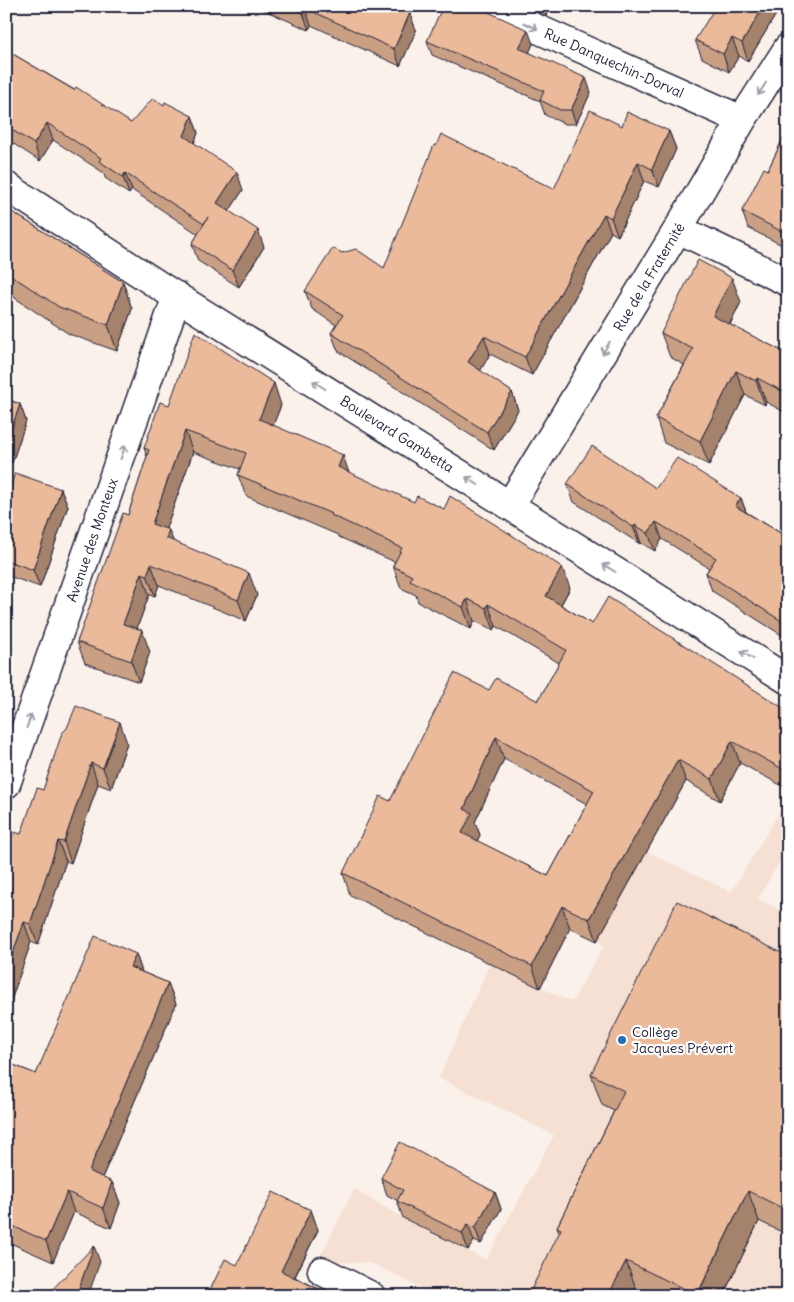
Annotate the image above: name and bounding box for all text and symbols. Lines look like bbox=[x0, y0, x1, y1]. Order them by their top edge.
one-way arrow bbox=[523, 22, 538, 32]
street label: Rue Danquechin-Dorval bbox=[541, 24, 687, 102]
one-way arrow bbox=[756, 81, 766, 95]
street label: Rue de la Fraternité bbox=[610, 219, 688, 335]
one-way arrow bbox=[600, 341, 610, 355]
one-way arrow bbox=[313, 380, 327, 390]
street label: Boulevard Gambetta bbox=[337, 392, 457, 476]
one-way arrow bbox=[119, 445, 128, 461]
street label: Avenue des Monteux bbox=[62, 476, 122, 604]
one-way arrow bbox=[465, 476, 479, 486]
one-way arrow bbox=[602, 563, 616, 573]
one-way arrow bbox=[740, 649, 754, 659]
one-way arrow bbox=[24, 714, 34, 730]
place label: Collège Jacques Prévert bbox=[632, 1023, 733, 1057]
marker: Collège Jacques Prévert bbox=[616, 1034, 628, 1046]

